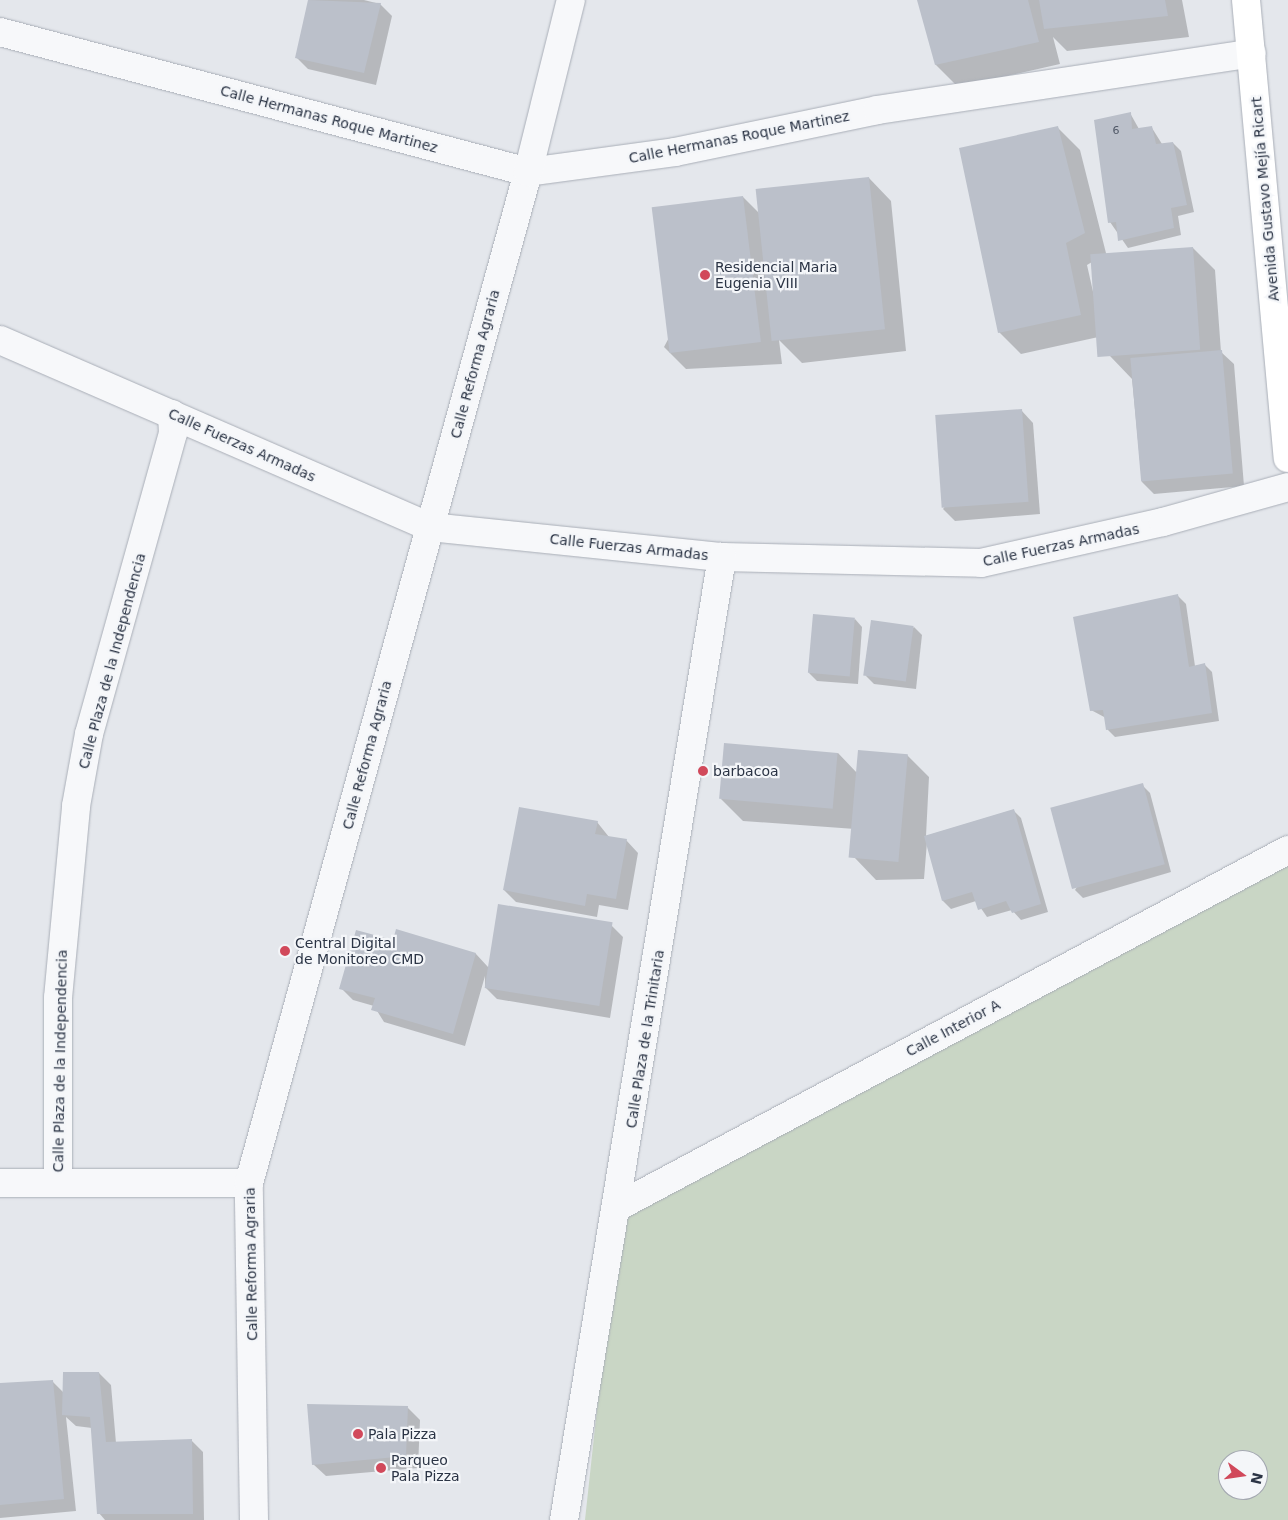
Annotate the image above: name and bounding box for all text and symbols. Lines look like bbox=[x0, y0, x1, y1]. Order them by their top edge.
street label: Calle Hermanas Roque Martinez bbox=[218, 82, 440, 156]
street label: Avenida Gustavo Mejía Ricart bbox=[1248, 96, 1282, 302]
street label: Calle Hermanas Roque Martinez bbox=[627, 107, 851, 167]
house number: 6 bbox=[1113, 124, 1119, 138]
place label: Residencial Maria Eugenia VIII bbox=[715, 259, 838, 292]
marker: Residencial Maria Eugenia VIII bbox=[699, 269, 711, 281]
street label: Calle Reforma Agraria bbox=[447, 288, 503, 440]
street label: Calle Fuerzas Armadas bbox=[166, 405, 318, 485]
street label: Calle Fuerzas Armadas bbox=[981, 520, 1141, 570]
street label: Calle Fuerzas Armadas bbox=[549, 530, 709, 564]
street label: Calle Plaza de la Independencia bbox=[75, 551, 149, 771]
street label: Calle Reforma Agraria bbox=[339, 679, 395, 831]
place label: barbacoa bbox=[713, 763, 779, 779]
marker: barbacoa bbox=[697, 765, 709, 777]
place label: Central Digital de Monitoreo CMD bbox=[295, 935, 424, 968]
marker: Central Digital de Monitoreo CMD bbox=[279, 945, 291, 957]
street label: Calle Plaza de la Independencia bbox=[50, 949, 70, 1173]
street label: Calle Plaza de la Trinitaria bbox=[623, 949, 667, 1129]
street label: Calle Interior A bbox=[903, 996, 1003, 1060]
street label: Calle Reforma Agraria bbox=[241, 1187, 261, 1341]
place label: Pala Pizza bbox=[368, 1426, 437, 1442]
marker: Pala Pizza bbox=[352, 1428, 364, 1440]
north arrow bbox=[1218, 1450, 1268, 1500]
place label: Parqueo Pala Pizza bbox=[391, 1452, 460, 1484]
marker: Parqueo Pala Pizza bbox=[375, 1462, 387, 1474]
text: N bbox=[1247, 1471, 1266, 1486]

